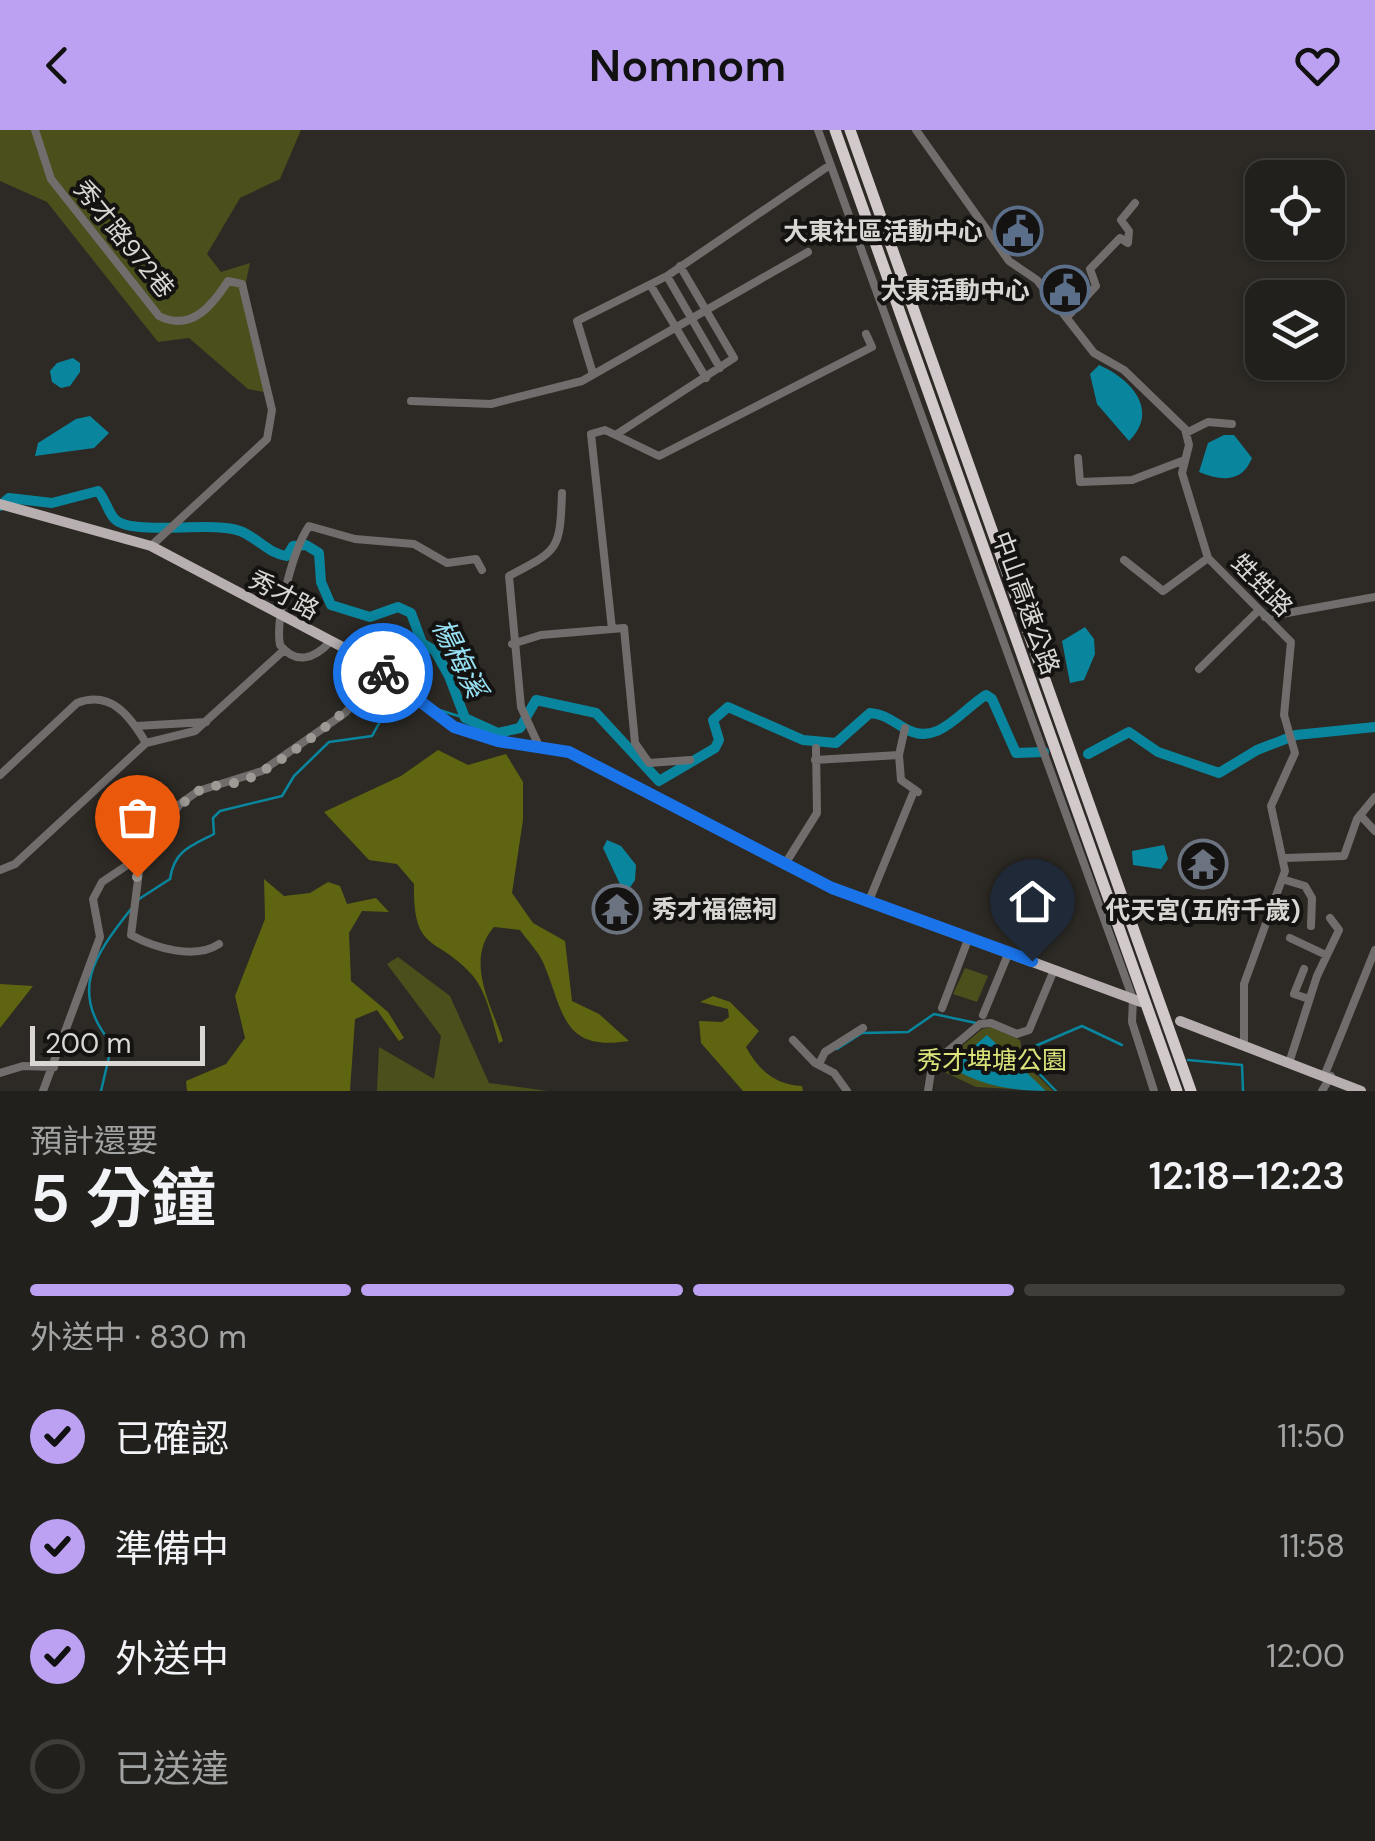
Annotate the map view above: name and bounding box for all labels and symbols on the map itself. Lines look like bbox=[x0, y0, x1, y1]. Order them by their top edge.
street label: 秀才路972巷 bbox=[66, 173, 182, 305]
public building icon: 大東社區活動中心 bbox=[992, 205, 1044, 257]
place label: 大東社區活動中心 bbox=[783, 215, 983, 248]
public building icon: 大東活動中心 bbox=[1039, 264, 1091, 316]
place label: 大東活動中心 bbox=[880, 274, 1030, 307]
street label: 中山高速公路 bbox=[985, 527, 1067, 679]
street label: 甡甡路 bbox=[1224, 547, 1300, 623]
street label: 秀才路 bbox=[243, 563, 325, 627]
water label: 楊梅溪 bbox=[423, 612, 496, 707]
courier bbox=[333, 623, 433, 723]
pin bbox=[95, 775, 180, 878]
temple icon: 代天宮(五府千歲) bbox=[1177, 838, 1229, 890]
pin bbox=[990, 859, 1075, 962]
temple icon: 秀才福德祠 bbox=[591, 883, 643, 935]
place label: 秀才福德祠 bbox=[652, 893, 777, 926]
place label: 代天宮(五府千歲) bbox=[1105, 894, 1301, 927]
scale bar bbox=[30, 1021, 205, 1066]
park label: 秀才埤塘公園 bbox=[917, 1044, 1067, 1077]

